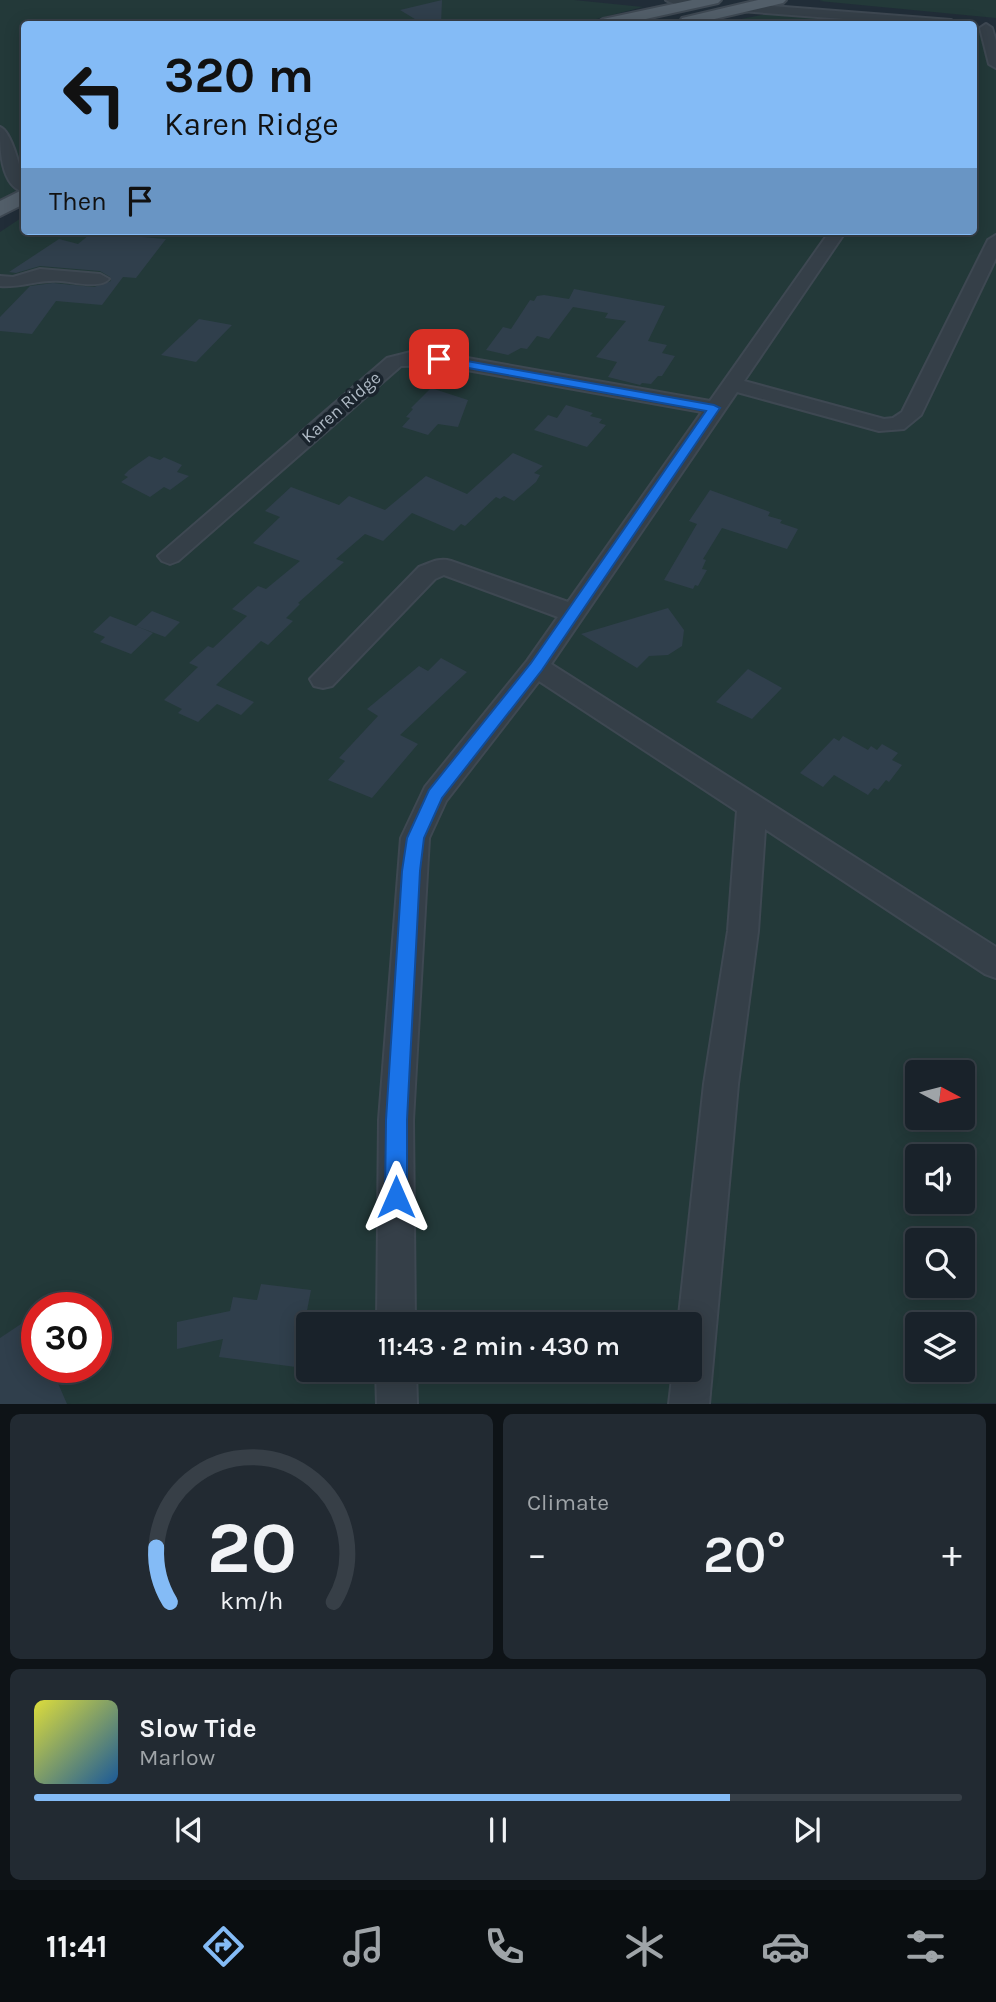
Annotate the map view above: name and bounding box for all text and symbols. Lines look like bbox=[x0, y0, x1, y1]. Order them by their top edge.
text: 320 m bbox=[164, 47, 314, 104]
icon: left bbox=[49, 49, 140, 140]
text: Karen Ridge bbox=[164, 106, 339, 143]
icon: arrive bbox=[121, 182, 159, 220]
text: Then bbox=[49, 186, 107, 217]
pin bbox=[409, 329, 469, 389]
icon: arrive bbox=[420, 340, 458, 378]
street label: Karen Ridge bbox=[297, 366, 385, 448]
north arrow bbox=[905, 1060, 975, 1130]
map controls bbox=[905, 1060, 975, 1382]
button: sound bbox=[905, 1144, 975, 1214]
position arrow bbox=[359, 1160, 433, 1234]
button: search bbox=[905, 1228, 975, 1298]
speed limit sign: 30 bbox=[21, 1292, 112, 1383]
button: layers bbox=[905, 1312, 975, 1382]
text: 11:43 · 2 min · 430 m bbox=[378, 1331, 620, 1362]
text: Climate bbox=[527, 1489, 609, 1516]
text: 20 bbox=[206, 1506, 297, 1591]
text: 20° bbox=[703, 1524, 786, 1585]
text: − bbox=[527, 1532, 547, 1577]
text: + bbox=[942, 1532, 962, 1577]
text: km/h bbox=[220, 1586, 283, 1615]
text: Slow Tide bbox=[139, 1713, 257, 1744]
text: Marlow bbox=[139, 1744, 215, 1771]
icon: previous bbox=[170, 1811, 208, 1849]
icon: pause bbox=[479, 1811, 517, 1849]
icon: next bbox=[788, 1811, 826, 1849]
icon: directions bbox=[199, 1922, 248, 1971]
icon: music bbox=[339, 1922, 388, 1971]
icon: phone bbox=[480, 1922, 529, 1971]
icon: climate bbox=[620, 1922, 669, 1971]
icon: car bbox=[761, 1922, 810, 1971]
icon: filters bbox=[901, 1922, 950, 1971]
text: 11:41 bbox=[46, 1928, 108, 1965]

